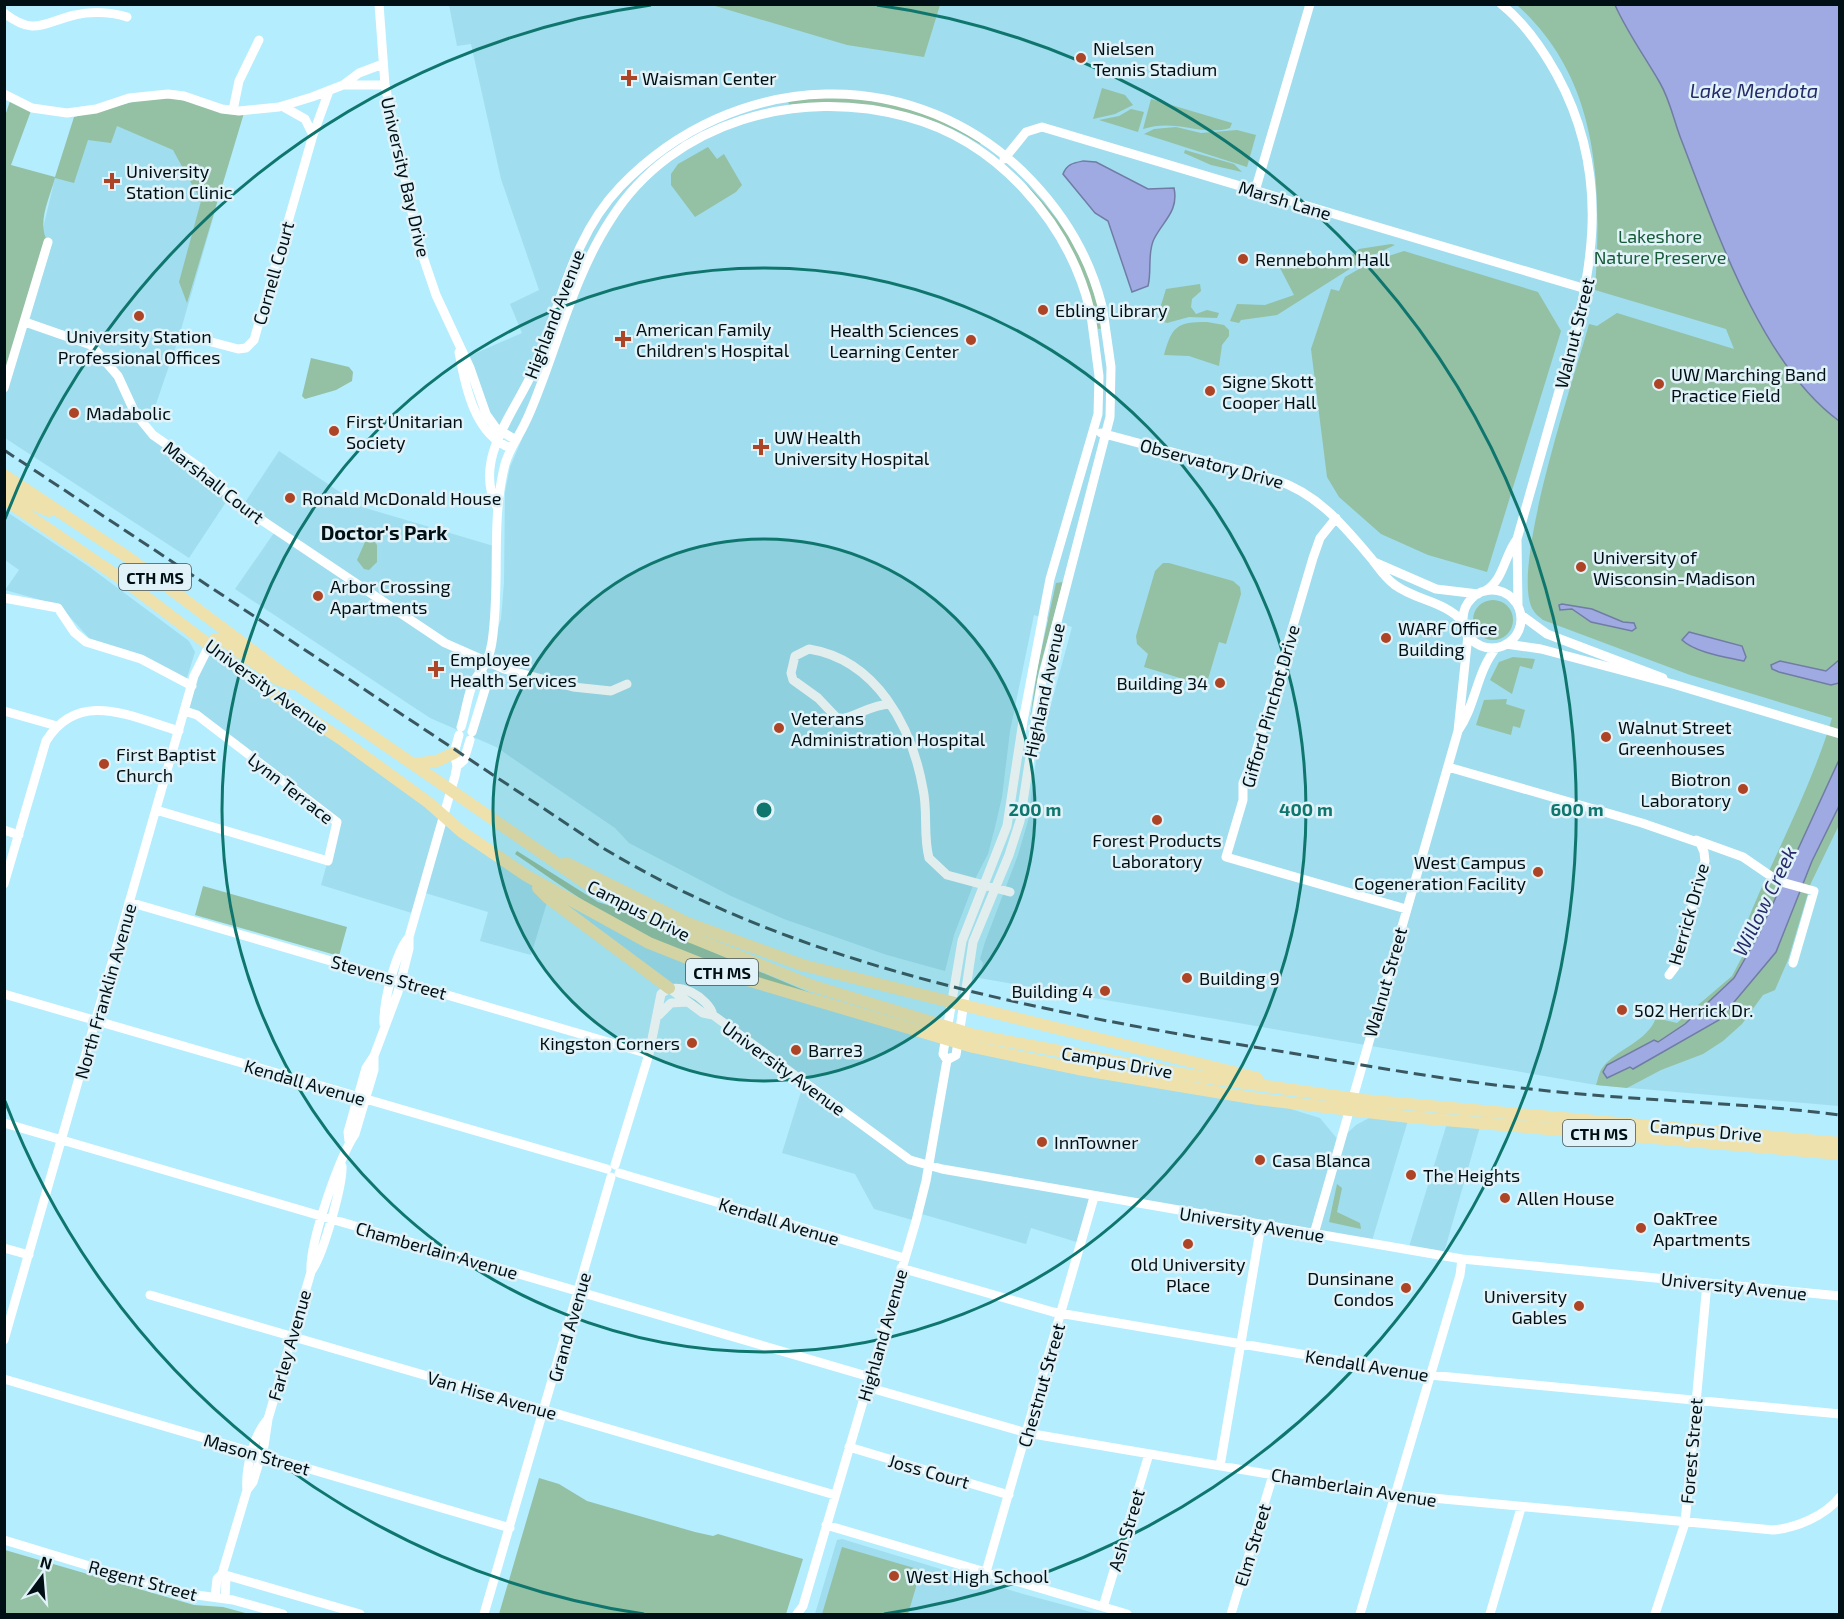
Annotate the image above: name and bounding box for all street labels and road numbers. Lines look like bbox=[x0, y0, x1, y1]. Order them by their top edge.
street label: University Bay Drive bbox=[377, 95, 435, 259]
street label: Marsh Lane bbox=[1236, 175, 1334, 225]
street label: Cornell Court bbox=[248, 218, 298, 327]
street label: Highland Avenue bbox=[519, 246, 589, 382]
street label: Walnut Street bbox=[1550, 275, 1598, 391]
street label: Observatory Drive bbox=[1138, 433, 1286, 493]
street label: Marshall Court bbox=[159, 436, 269, 528]
road number: CTH MS bbox=[119, 564, 191, 590]
street label: Highland Avenue bbox=[1019, 621, 1069, 759]
street label: Gifford Pinchot Drive bbox=[1236, 622, 1304, 790]
street label: University Avenue bbox=[201, 634, 333, 738]
street label: Lynn Terrace bbox=[244, 748, 338, 828]
street label: Herrick Drive bbox=[1663, 860, 1713, 968]
street label: Campus Drive bbox=[584, 875, 694, 945]
street label: North Franklin Avenue bbox=[69, 901, 141, 1081]
street label: Walnut Street bbox=[1359, 924, 1411, 1040]
street label: Stevens Street bbox=[329, 950, 449, 1004]
road number: CTH MS bbox=[686, 959, 758, 985]
street label: University Avenue bbox=[718, 1016, 850, 1120]
street label: Campus Drive bbox=[1060, 1041, 1174, 1083]
street label: Kendall Avenue bbox=[242, 1054, 368, 1110]
street label: Campus Drive bbox=[1649, 1114, 1763, 1146]
road number: CTH MS bbox=[1563, 1120, 1635, 1146]
street label: Kendall Avenue bbox=[716, 1192, 842, 1250]
street label: University Avenue bbox=[1178, 1202, 1326, 1246]
street label: Chamberlain Avenue bbox=[353, 1216, 521, 1284]
street label: Highland Avenue bbox=[853, 1266, 911, 1404]
street label: University Avenue bbox=[1660, 1267, 1808, 1305]
street label: Grand Avenue bbox=[543, 1270, 595, 1384]
street label: Farley Avenue bbox=[263, 1287, 315, 1403]
street label: Chestnut Street bbox=[1013, 1320, 1069, 1450]
street label: Kendall Avenue bbox=[1304, 1344, 1430, 1386]
street label: Van Hise Avenue bbox=[425, 1366, 559, 1424]
street label: Forest Street bbox=[1675, 1397, 1707, 1505]
street label: Mason Street bbox=[201, 1428, 313, 1480]
street label: Joss Court bbox=[886, 1449, 972, 1493]
street label: Chamberlain Avenue bbox=[1270, 1463, 1438, 1511]
street label: Ash Street bbox=[1103, 1486, 1149, 1574]
street label: Elm Street bbox=[1229, 1501, 1275, 1589]
street label: Regent Street bbox=[86, 1555, 200, 1605]

